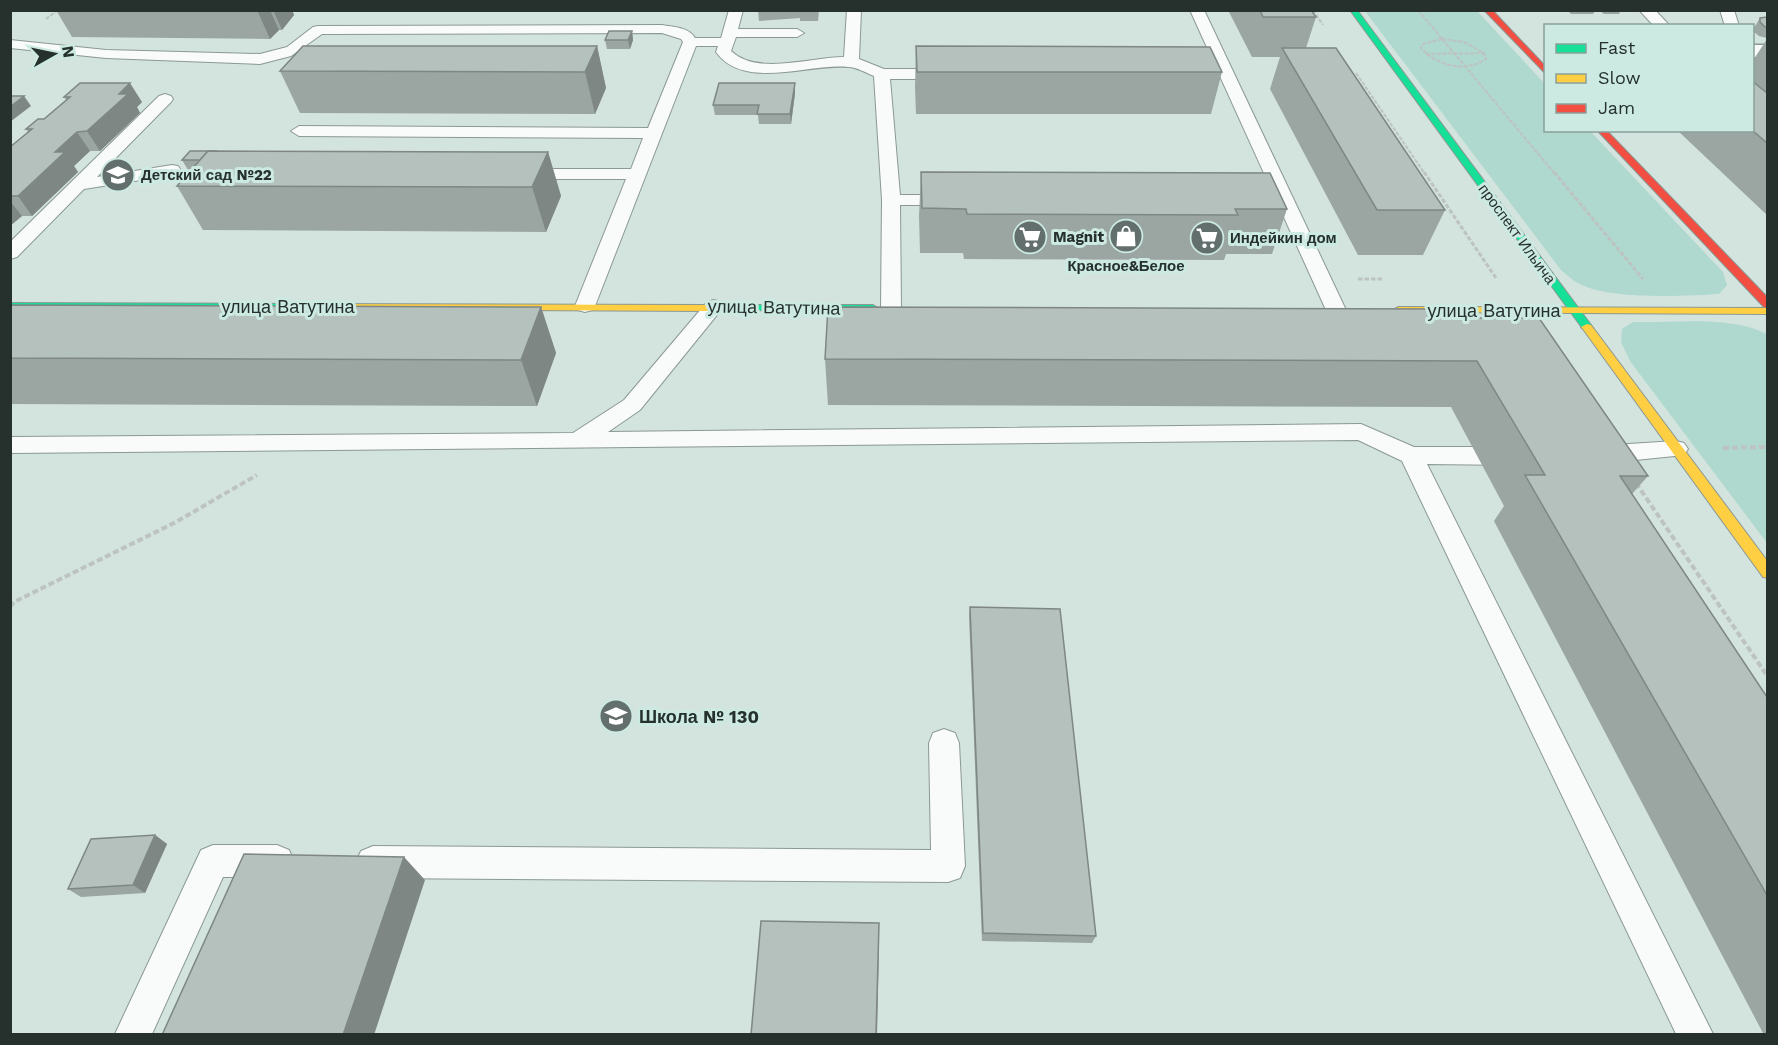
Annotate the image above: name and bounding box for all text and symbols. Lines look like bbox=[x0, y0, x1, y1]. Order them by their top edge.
north arrow bbox=[24, 24, 84, 84]
legend bbox=[1544, 24, 1754, 132]
text: Fast bbox=[1598, 37, 1636, 58]
text: N bbox=[58, 44, 79, 59]
text: Slow bbox=[1598, 67, 1641, 88]
text: Jam bbox=[1598, 97, 1635, 118]
school or university icon: Детский сад №22 bbox=[100, 157, 136, 193]
place label: Детский сад №22 bbox=[141, 166, 272, 184]
street label: проспект Ильича bbox=[1475, 180, 1560, 288]
shop icon: Красное&Белое bbox=[1108, 218, 1144, 254]
supermarket icon: Magnit bbox=[1012, 219, 1048, 255]
supermarket icon: Индейкин дом bbox=[1189, 220, 1225, 256]
place label: Magnit bbox=[1053, 228, 1104, 246]
place label: Индейкин дом bbox=[1230, 229, 1337, 247]
place label: Красное&Белое bbox=[1067, 257, 1185, 275]
street label: улица Ватутина bbox=[707, 295, 842, 319]
street label: улица Ватутина bbox=[222, 296, 355, 317]
street label: улица Ватутина bbox=[1428, 300, 1561, 321]
school or university icon: Школа № 130 bbox=[598, 698, 634, 734]
place label: Школа № 130 bbox=[639, 706, 759, 727]

